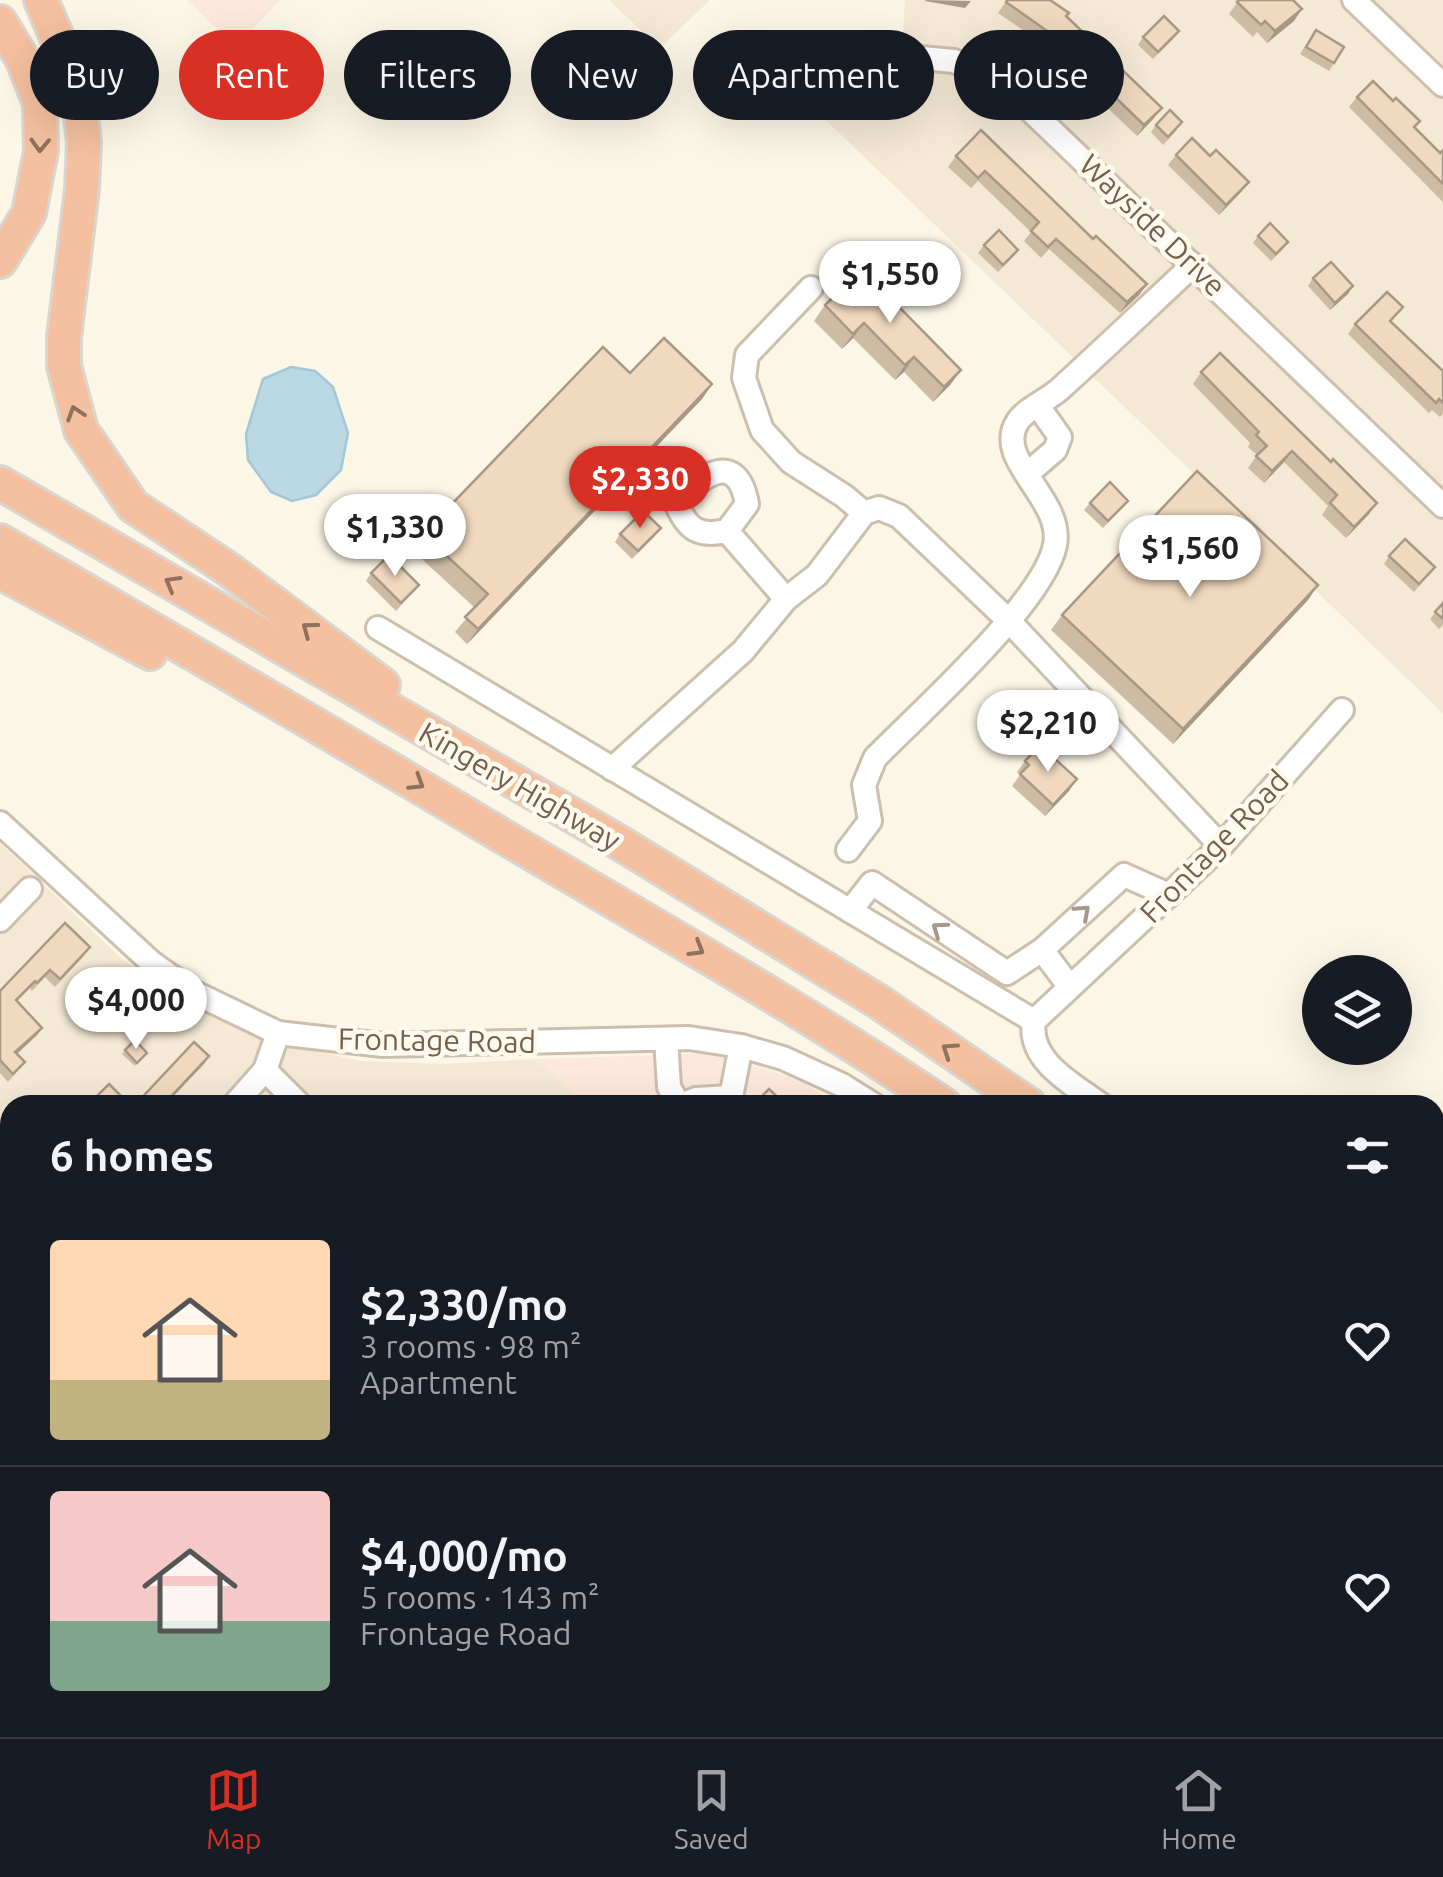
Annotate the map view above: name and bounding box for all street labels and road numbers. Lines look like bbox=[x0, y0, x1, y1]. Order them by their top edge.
street label: Wayside Drive bbox=[1073, 147, 1233, 303]
street label: Kingery Highway bbox=[414, 715, 626, 857]
street label: Frontage Road bbox=[1133, 763, 1295, 929]
street label: Frontage Road bbox=[338, 1021, 536, 1059]

